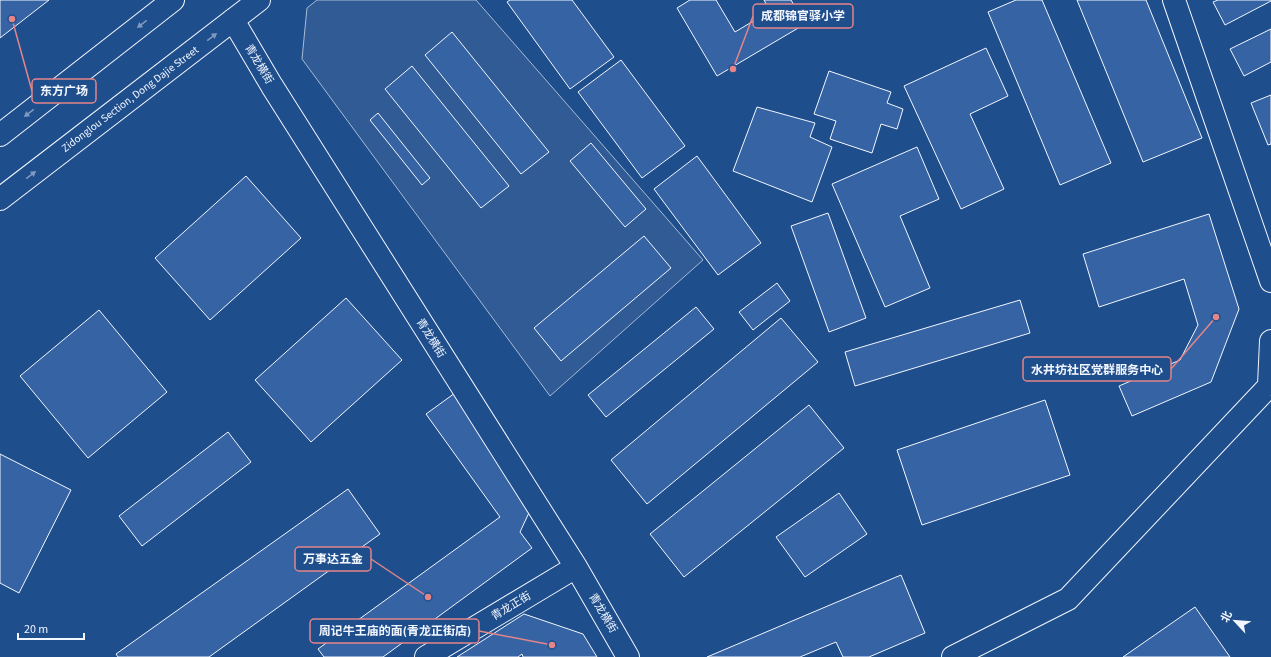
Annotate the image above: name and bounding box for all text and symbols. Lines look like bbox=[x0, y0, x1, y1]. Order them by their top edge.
callout: 成都锦官驿小学 bbox=[753, 4, 853, 28]
text: 成都锦官驿小学 bbox=[761, 8, 845, 25]
one-way arrow bbox=[137, 20, 148, 28]
one-way arrow bbox=[206, 32, 217, 41]
street label: 青龙横街 bbox=[241, 41, 277, 87]
street label: Zidonglou Section, Dong Dajie Street bbox=[58, 42, 202, 156]
callout: 东方广场 bbox=[32, 79, 96, 103]
text: 东方广场 bbox=[40, 83, 88, 100]
one-way arrow bbox=[23, 108, 34, 117]
one-way arrow bbox=[26, 172, 36, 180]
street label: 青龙横街 bbox=[413, 315, 449, 361]
callout: 水井坊社区党群服务中心 bbox=[1023, 357, 1171, 381]
text: 水井坊社区党群服务中心 bbox=[1031, 362, 1163, 379]
callout: 万事达五金 bbox=[295, 547, 371, 571]
text: 万事达五金 bbox=[303, 551, 363, 568]
street label: 青龙正街 bbox=[488, 588, 534, 624]
street label: 青龙横街 bbox=[585, 590, 621, 636]
north arrow bbox=[1215, 601, 1255, 641]
text: 北 bbox=[1217, 609, 1236, 625]
scale bar bbox=[18, 615, 84, 641]
callout: 周记牛王庙的面(青龙正街店) bbox=[310, 619, 479, 643]
text: 20 m bbox=[24, 621, 48, 638]
text: 周记牛王庙的面(青龙正街店) bbox=[319, 623, 471, 640]

